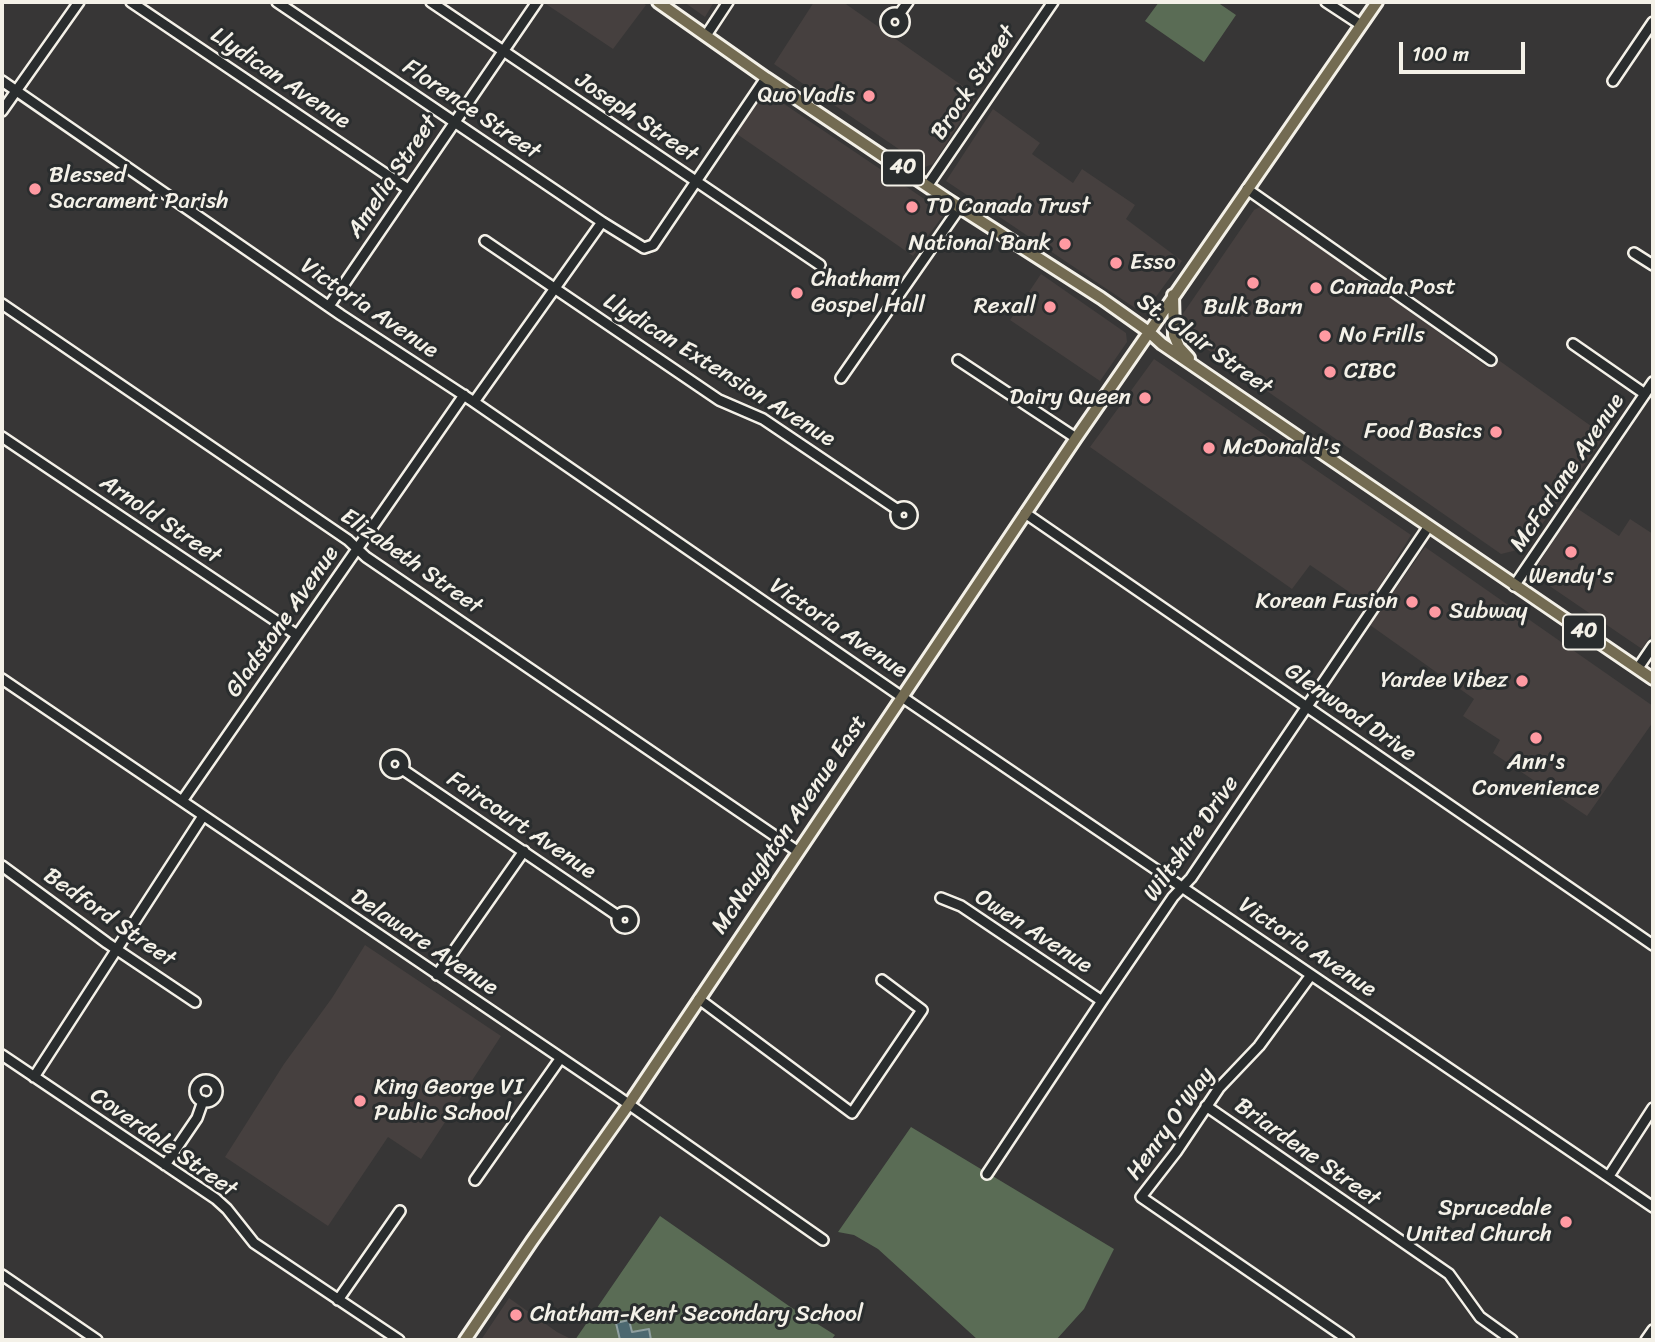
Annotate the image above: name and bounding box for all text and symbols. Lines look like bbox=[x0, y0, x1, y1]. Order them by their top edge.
street label: Brock Street bbox=[926, 21, 1022, 145]
street label: Llydican Avenue bbox=[205, 22, 355, 136]
scale bar bbox=[1403, 28, 1529, 72]
text: 100 m bbox=[1412, 35, 1469, 73]
street label: Florence Street bbox=[397, 54, 545, 166]
street label: Joseph Street bbox=[569, 67, 703, 169]
place label: Quo Vadis bbox=[757, 82, 855, 110]
marker: Quo Vadis bbox=[861, 88, 877, 104]
street label: Amelia Street bbox=[342, 110, 444, 244]
road number: 40 bbox=[882, 150, 924, 186]
place label: Blessed Sacrament Parish bbox=[49, 162, 229, 216]
marker: Blessed Sacrament Parish bbox=[27, 181, 43, 197]
place label: TD Canada Trust bbox=[926, 193, 1090, 221]
marker: TD Canada Trust bbox=[904, 199, 920, 215]
place label: National Bank bbox=[909, 230, 1051, 258]
marker: National Bank bbox=[1057, 236, 1073, 252]
place label: Esso bbox=[1130, 249, 1176, 277]
street label: Victoria Avenue bbox=[295, 253, 443, 365]
marker: Esso bbox=[1108, 255, 1124, 271]
place label: Chatham Gospel Hall bbox=[811, 266, 925, 320]
place label: Canada Post bbox=[1330, 274, 1456, 302]
marker: Bulk Barn bbox=[1245, 275, 1261, 291]
marker: Canada Post bbox=[1308, 280, 1324, 296]
marker: Chatham Gospel Hall bbox=[789, 285, 805, 301]
street label: Llydican Extension Avenue bbox=[598, 288, 840, 454]
street label: St. Clair Street bbox=[1131, 288, 1277, 402]
place label: Rexall bbox=[974, 293, 1036, 321]
place label: Bulk Barn bbox=[1203, 294, 1303, 322]
marker: Rexall bbox=[1042, 299, 1058, 315]
place label: No Frills bbox=[1339, 322, 1425, 350]
marker: No Frills bbox=[1317, 328, 1333, 344]
place label: CIBC bbox=[1344, 358, 1396, 386]
marker: CIBC bbox=[1322, 364, 1338, 380]
place label: Dairy Queen bbox=[1009, 384, 1131, 412]
street label: McFarlane Avenue bbox=[1505, 389, 1631, 557]
marker: Dairy Queen bbox=[1137, 390, 1153, 406]
place label: Food Basics bbox=[1364, 418, 1482, 446]
marker: Food Basics bbox=[1488, 424, 1504, 440]
place label: McDonald's bbox=[1223, 434, 1341, 462]
marker: McDonald's bbox=[1201, 440, 1217, 456]
street label: Arnold Street bbox=[94, 469, 226, 571]
street label: Elizabeth Street bbox=[335, 503, 487, 621]
street label: Gladstone Avenue bbox=[220, 541, 346, 703]
marker: Wendy's bbox=[1563, 544, 1579, 560]
place label: Wendy's bbox=[1528, 563, 1614, 591]
street label: Victoria Avenue bbox=[764, 573, 912, 685]
place label: Korean Fusion bbox=[1256, 588, 1398, 616]
marker: Korean Fusion bbox=[1404, 594, 1420, 610]
place label: Subway bbox=[1449, 598, 1528, 626]
marker: Subway bbox=[1427, 604, 1443, 620]
road number: 40 bbox=[1563, 614, 1605, 650]
street label: Glenwood Drive bbox=[1279, 657, 1421, 769]
place label: Yardee Vibez bbox=[1380, 667, 1508, 695]
marker: Yardee Vibez bbox=[1514, 673, 1530, 689]
street label: McNaughton Avenue East bbox=[706, 710, 874, 940]
marker: Ann's Convenience bbox=[1528, 730, 1544, 746]
place label: Ann's Convenience bbox=[1472, 749, 1600, 803]
street label: Faircourt Avenue bbox=[441, 766, 601, 886]
street label: Wiltshire Drive bbox=[1139, 771, 1245, 907]
street label: Bedford Street bbox=[38, 862, 180, 974]
street label: Delaware Avenue bbox=[345, 884, 503, 1002]
street label: Owen Avenue bbox=[969, 884, 1097, 980]
street label: Victoria Avenue bbox=[1233, 892, 1381, 1004]
street label: Henry O'Way bbox=[1121, 1062, 1221, 1186]
place label: King George VI Public School bbox=[374, 1074, 523, 1128]
street label: Coverdale Street bbox=[84, 1082, 242, 1204]
marker: King George VI Public School bbox=[352, 1093, 368, 1109]
street label: Briardene Street bbox=[1229, 1093, 1385, 1213]
place label: Sprucedale United Church bbox=[1406, 1195, 1552, 1249]
marker: Sprucedale United Church bbox=[1558, 1214, 1574, 1230]
place label: Chatham-Kent Secondary School bbox=[530, 1301, 863, 1329]
marker: Chatham-Kent Secondary School bbox=[508, 1307, 524, 1323]

